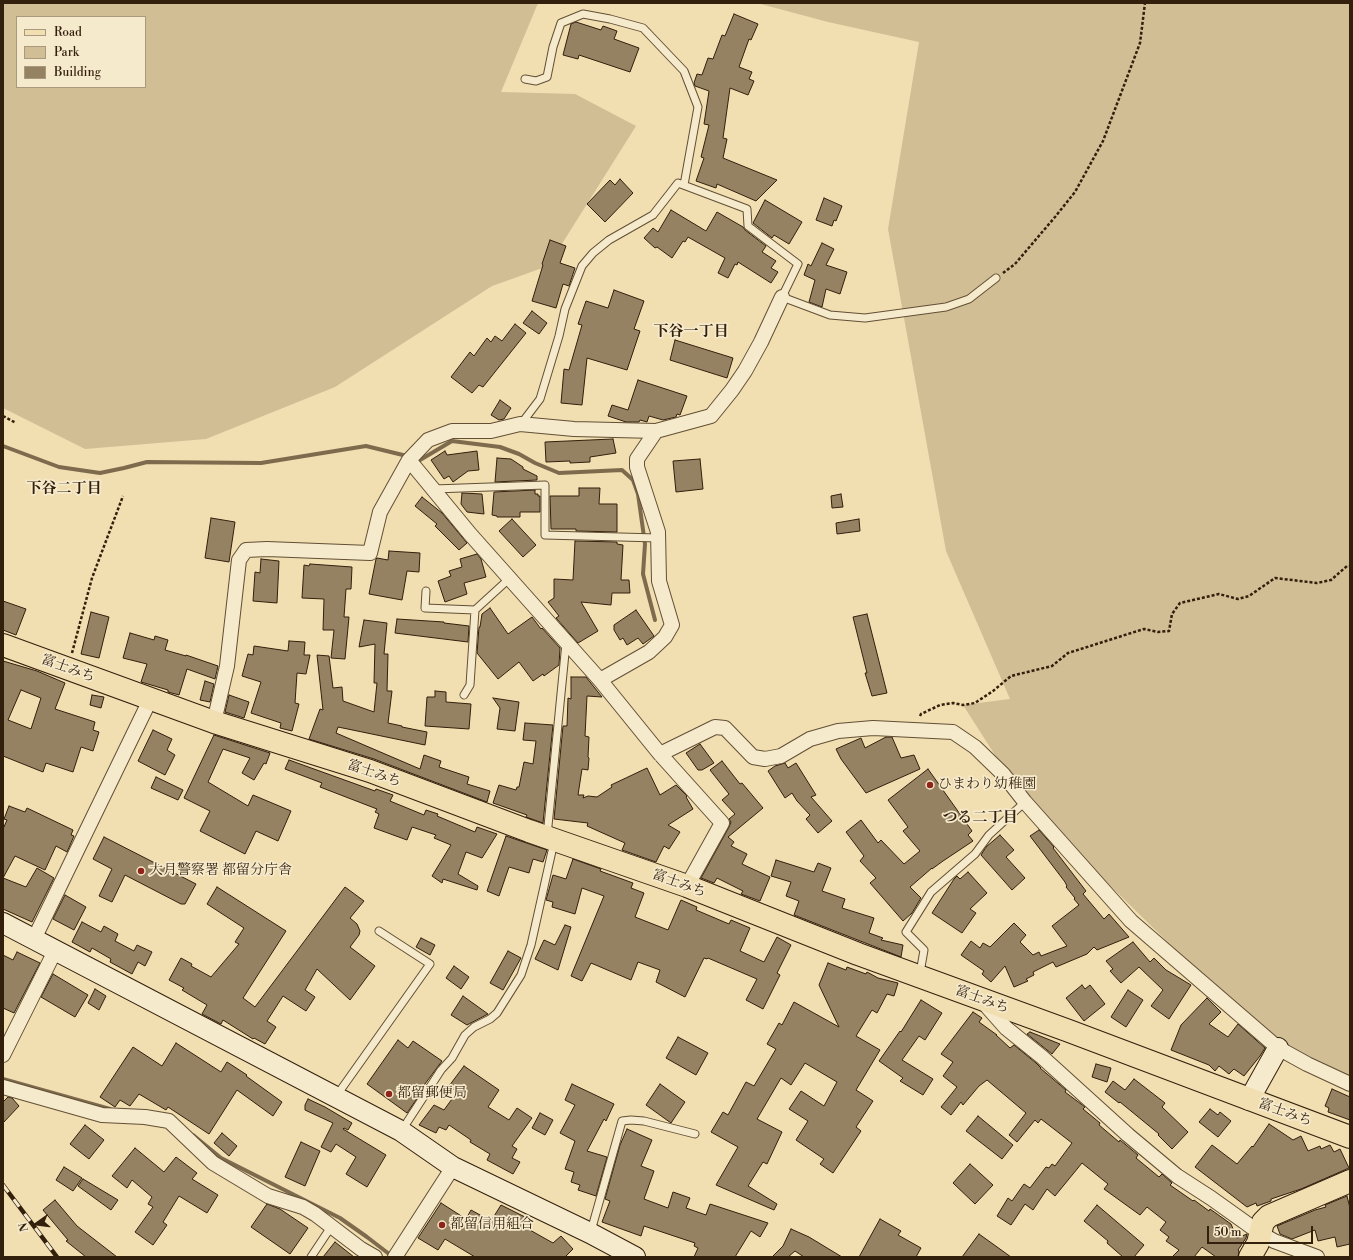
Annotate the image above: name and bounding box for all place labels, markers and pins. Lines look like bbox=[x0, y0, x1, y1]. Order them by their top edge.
place label: ひまわり幼稚園 bbox=[938, 777, 1036, 793]
marker: ひまわり幼稚園 bbox=[925, 780, 935, 790]
place label: 大月警察署 都留分庁舎 bbox=[149, 863, 292, 879]
marker: 大月警察署 都留分庁舎 bbox=[136, 866, 146, 876]
place label: 都留郵便局 bbox=[397, 1086, 467, 1102]
marker: 都留郵便局 bbox=[384, 1089, 394, 1099]
place label: 都留信用組合 bbox=[450, 1217, 534, 1233]
marker: 都留信用組合 bbox=[437, 1220, 447, 1230]

